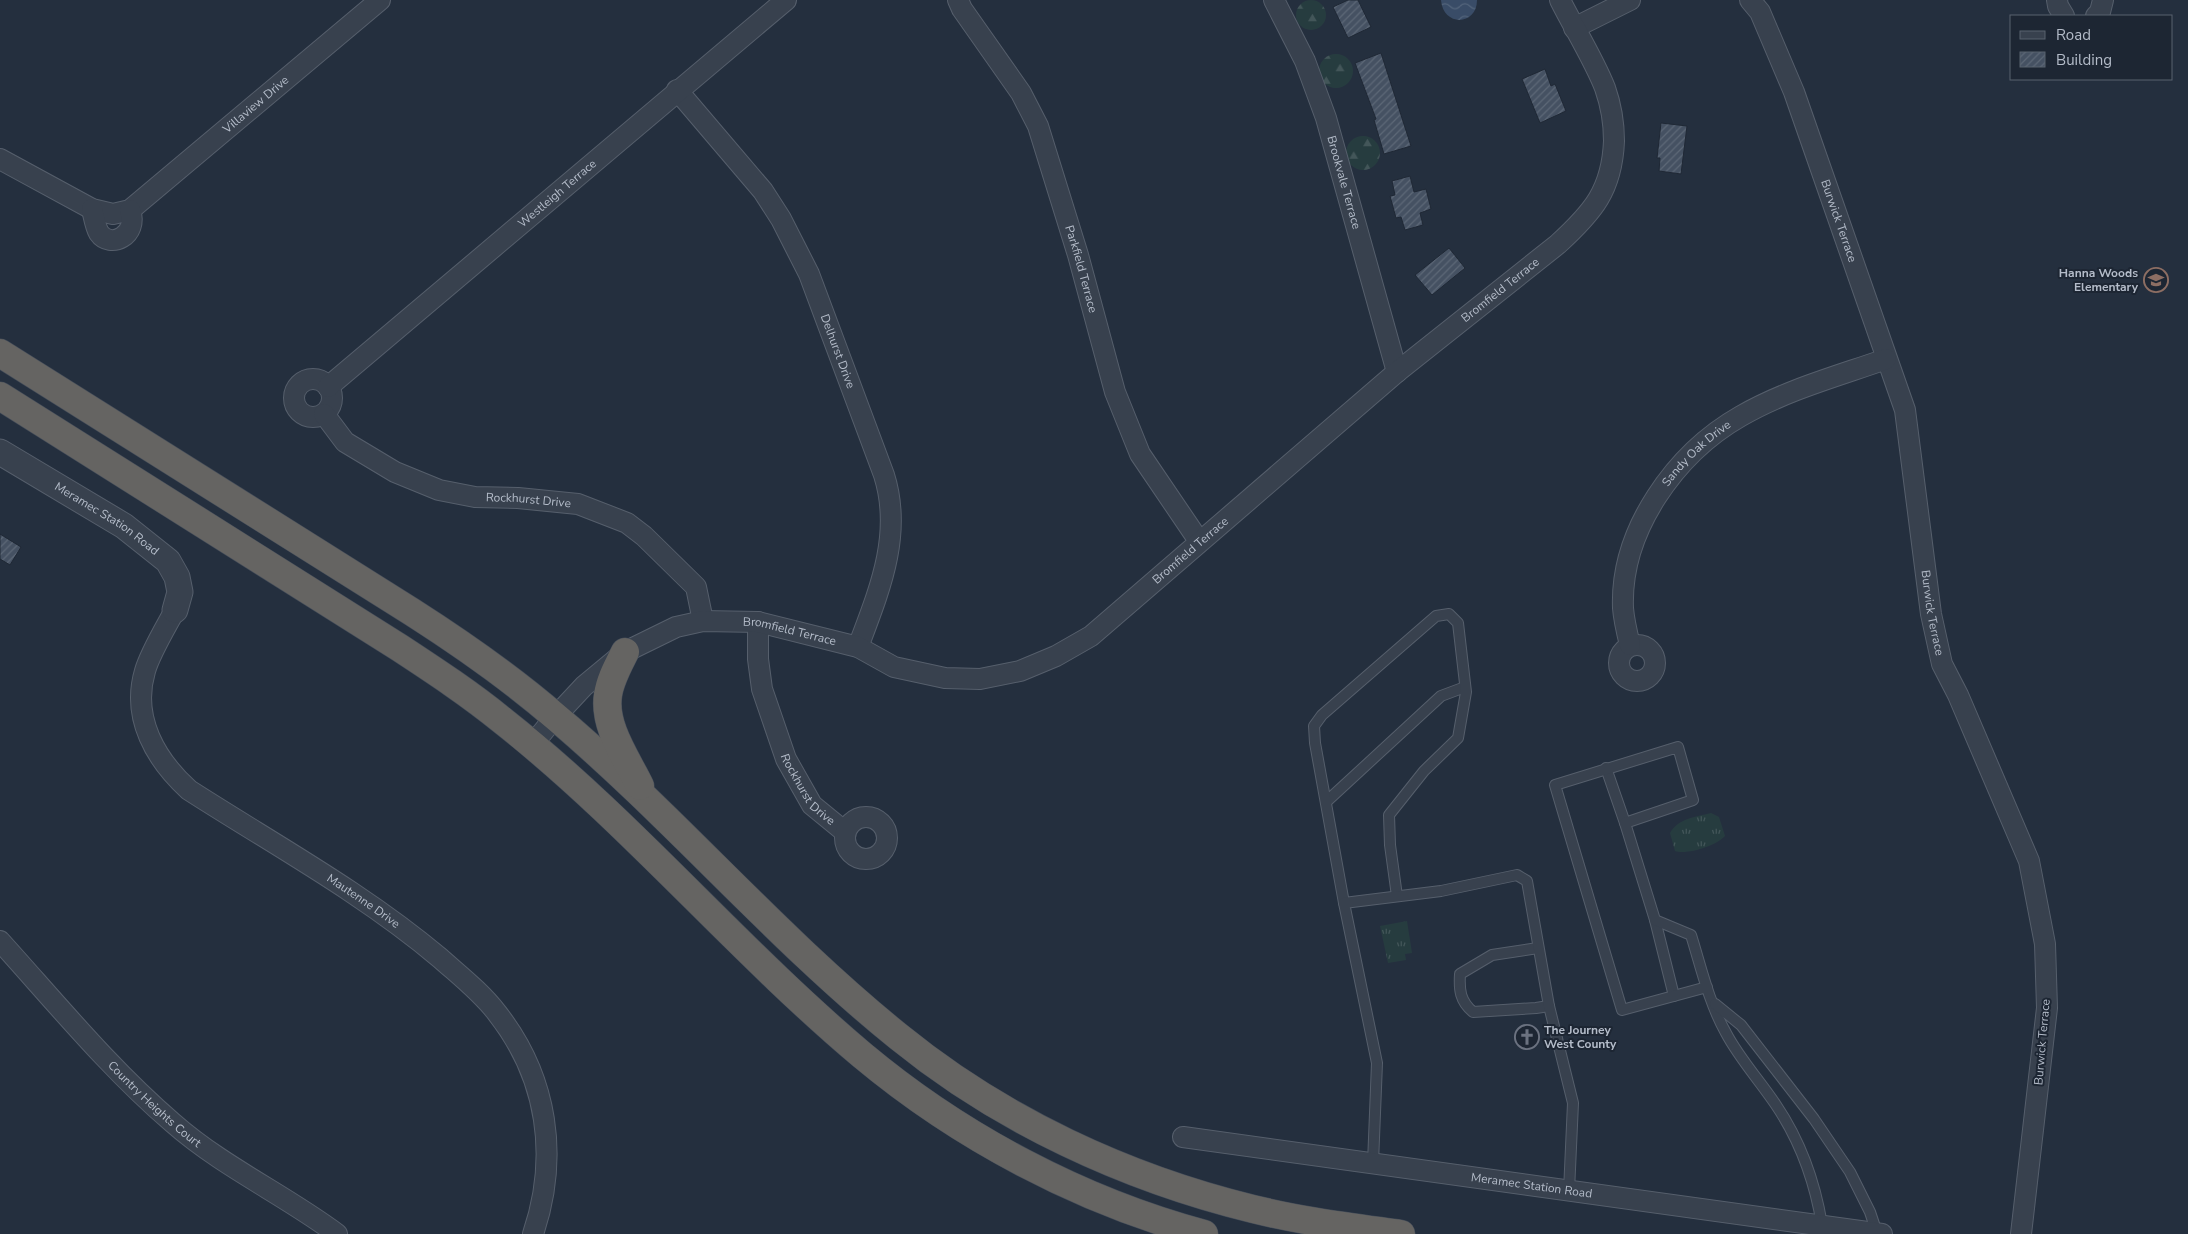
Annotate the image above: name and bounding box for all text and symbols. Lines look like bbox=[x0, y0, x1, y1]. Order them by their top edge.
legend bbox=[2010, 15, 2173, 80]
text: Road bbox=[2056, 25, 2091, 45]
text: Building bbox=[2056, 50, 2112, 70]
street label: Villaview Drive bbox=[219, 72, 292, 137]
street label: Brookvale Terrace bbox=[1323, 134, 1365, 231]
street label: Westleigh Terrace bbox=[515, 156, 600, 231]
street label: Burwick Terrace bbox=[1817, 177, 1861, 264]
street label: Parkfield Terrace bbox=[1061, 223, 1101, 314]
street label: Bromfield Terrace bbox=[1458, 254, 1543, 326]
place label: Hanna Woods Elementary bbox=[2059, 265, 2139, 295]
school or university icon: Hanna Woods Elementary bbox=[2143, 267, 2169, 293]
street label: Delhurst Drive bbox=[817, 312, 859, 391]
street label: Sandy Oak Drive bbox=[1658, 416, 1734, 490]
street label: Meramec Station Road bbox=[52, 478, 162, 559]
street label: Rockhurst Drive bbox=[486, 489, 572, 511]
street label: Bromfield Terrace bbox=[1149, 513, 1232, 588]
street label: Burwick Terrace bbox=[1917, 569, 1948, 657]
street label: Bromfield Terrace bbox=[743, 614, 838, 649]
street label: Rockhurst Drive bbox=[777, 752, 838, 829]
street label: Mautenne Drive bbox=[324, 870, 403, 932]
street label: Burwick Terrace bbox=[2030, 998, 2054, 1086]
place label: The Journey West County bbox=[1544, 1022, 1617, 1052]
church icon: The Journey West County bbox=[1514, 1024, 1540, 1050]
street label: Country Heights Court bbox=[104, 1058, 205, 1151]
street label: Meramec Station Road bbox=[1470, 1169, 1593, 1202]

